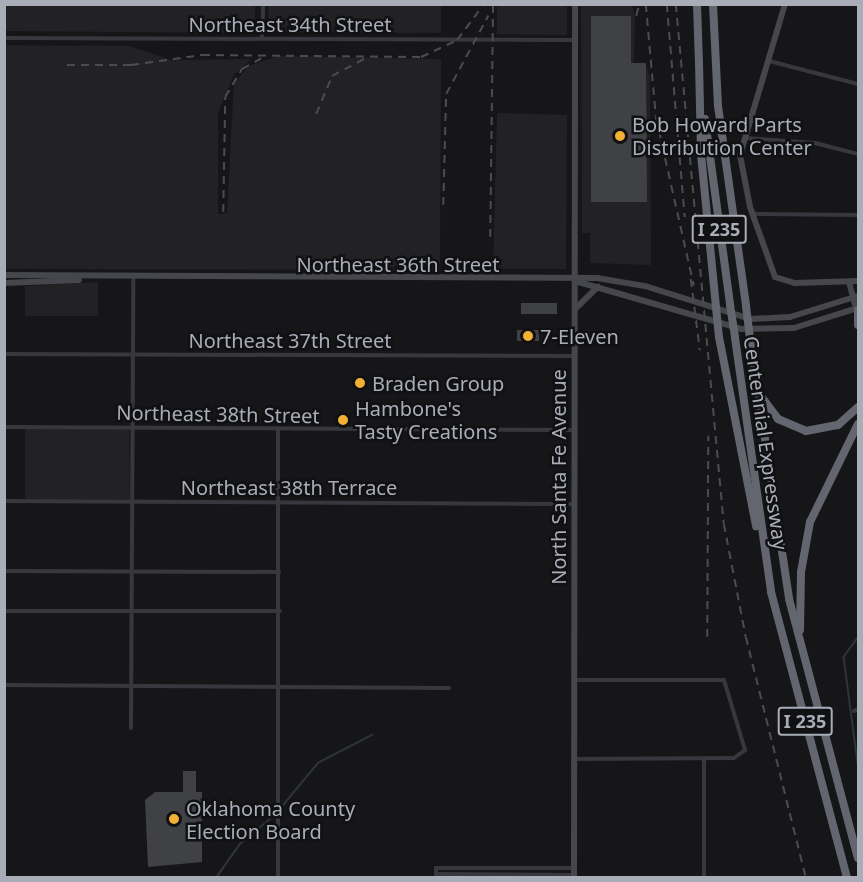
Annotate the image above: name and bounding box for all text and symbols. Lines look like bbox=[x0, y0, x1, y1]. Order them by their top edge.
street label: Northeast 34th Street bbox=[188, 12, 392, 36]
place label: Bob Howard Parts Distribution Center bbox=[632, 112, 812, 159]
marker: Bob Howard Parts Distribution Center bbox=[613, 129, 627, 143]
road number: I 235 bbox=[690, 214, 748, 244]
street label: Northeast 36th Street bbox=[296, 252, 500, 276]
place label: 7-Eleven bbox=[540, 324, 619, 348]
street label: Northeast 37th Street bbox=[188, 328, 392, 352]
marker: 7-Eleven bbox=[521, 329, 535, 343]
street label: Centennial Expressway bbox=[739, 335, 793, 551]
street label: North Santa Fe Avenue bbox=[546, 369, 570, 585]
place label: Braden Group bbox=[372, 371, 504, 395]
marker: Braden Group bbox=[353, 376, 367, 390]
place label: Hambone's Tasty Creations bbox=[355, 396, 497, 443]
street label: Northeast 38th Street bbox=[116, 400, 320, 428]
marker: Hambone's Tasty Creations bbox=[336, 413, 350, 427]
street label: Northeast 38th Terrace bbox=[181, 475, 397, 499]
road number: I 235 bbox=[776, 706, 834, 736]
place label: Oklahoma County Election Board bbox=[186, 796, 355, 843]
marker: Oklahoma County Election Board bbox=[167, 812, 181, 826]

